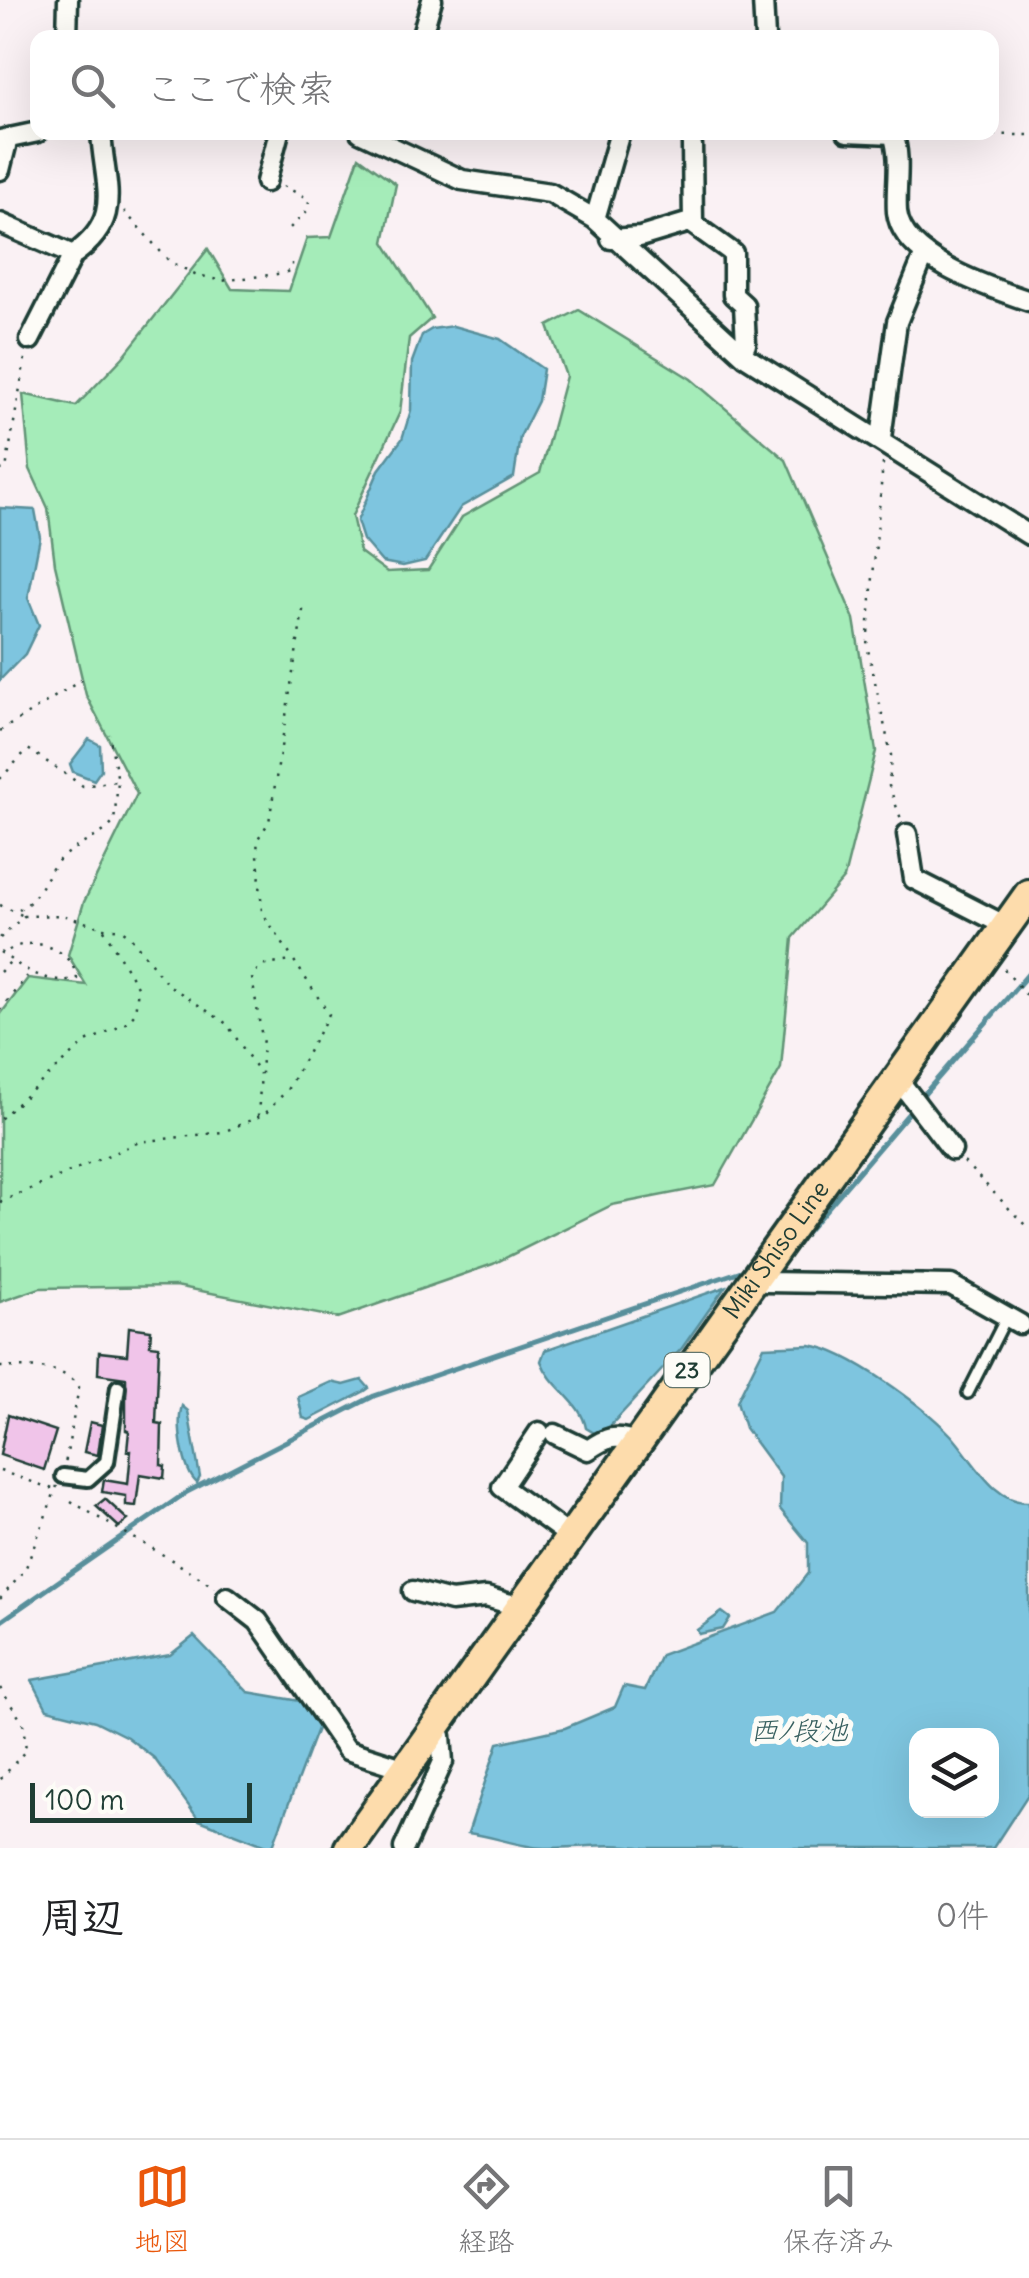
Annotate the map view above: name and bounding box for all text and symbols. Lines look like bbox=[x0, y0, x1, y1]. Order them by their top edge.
search box bbox=[30, 30, 999, 140]
icon: search bbox=[65, 58, 120, 113]
text: ここで検索 bbox=[145, 65, 335, 112]
street label: Miki Shiso Line bbox=[715, 1174, 836, 1325]
road number: 23 bbox=[664, 1353, 710, 1387]
water label: 西ﾉ段池 bbox=[750, 1712, 849, 1748]
map controls bbox=[909, 1728, 999, 1818]
button: layers bbox=[909, 1728, 999, 1818]
scale bar bbox=[30, 1778, 252, 1822]
text: 100 m bbox=[45, 1782, 124, 1818]
text: 周辺 bbox=[40, 1891, 124, 1943]
text: 0件 bbox=[936, 1895, 989, 1936]
tab: 地図 bbox=[134, 2159, 190, 2259]
tab: 経路 bbox=[458, 2159, 515, 2259]
tab: 保存済み bbox=[783, 2159, 895, 2259]

